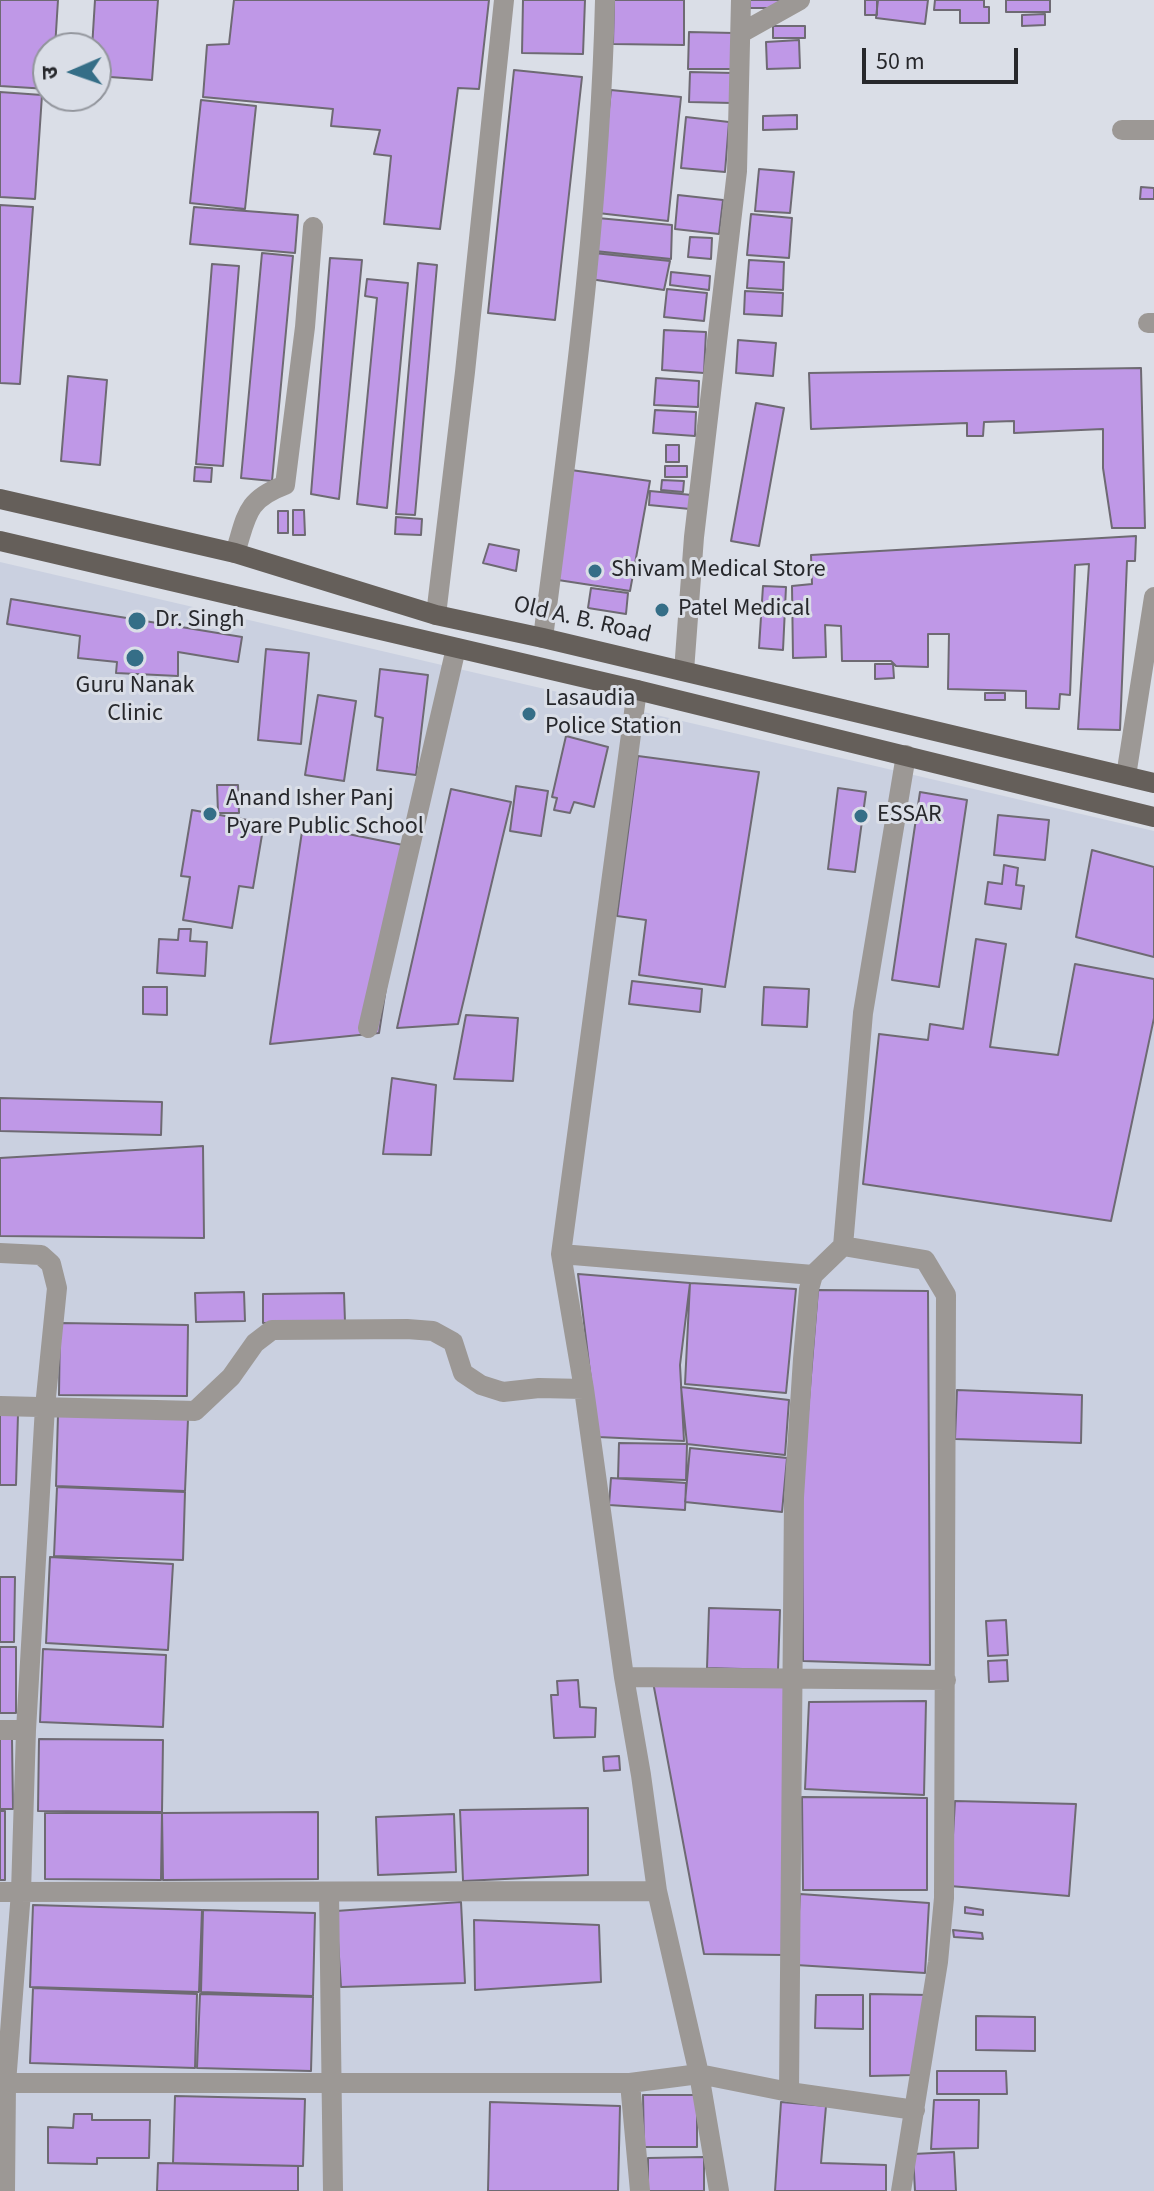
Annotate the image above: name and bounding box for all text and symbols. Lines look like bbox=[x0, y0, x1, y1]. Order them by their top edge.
north arrow bbox=[32, 32, 112, 112]
scale bar bbox=[866, 32, 1022, 82]
text: 50 m bbox=[876, 44, 925, 79]
text: उ bbox=[34, 66, 66, 80]
place label: Shivam Medical Store bbox=[611, 557, 826, 585]
marker: Shivam Medical Store bbox=[586, 562, 604, 580]
street label: Old A. B. Road bbox=[510, 591, 654, 651]
place label: Patel Medical bbox=[678, 596, 810, 624]
marker: Patel Medical bbox=[653, 601, 671, 619]
place label: Dr. Singh bbox=[155, 607, 244, 635]
marker: Dr. Singh bbox=[126, 610, 148, 632]
marker: Guru Nanak Clinic bbox=[124, 647, 146, 669]
place label: Guru Nanak Clinic bbox=[76, 673, 194, 729]
place label: Lasaudia Police Station bbox=[545, 686, 682, 742]
marker: Lasaudia Police Station bbox=[520, 705, 538, 723]
place label: Anand Isher Panj Pyare Public School bbox=[226, 786, 424, 842]
place label: ESSAR bbox=[877, 802, 942, 830]
marker: Anand Isher Panj Pyare Public School bbox=[201, 805, 219, 823]
marker: ESSAR bbox=[852, 807, 870, 825]

